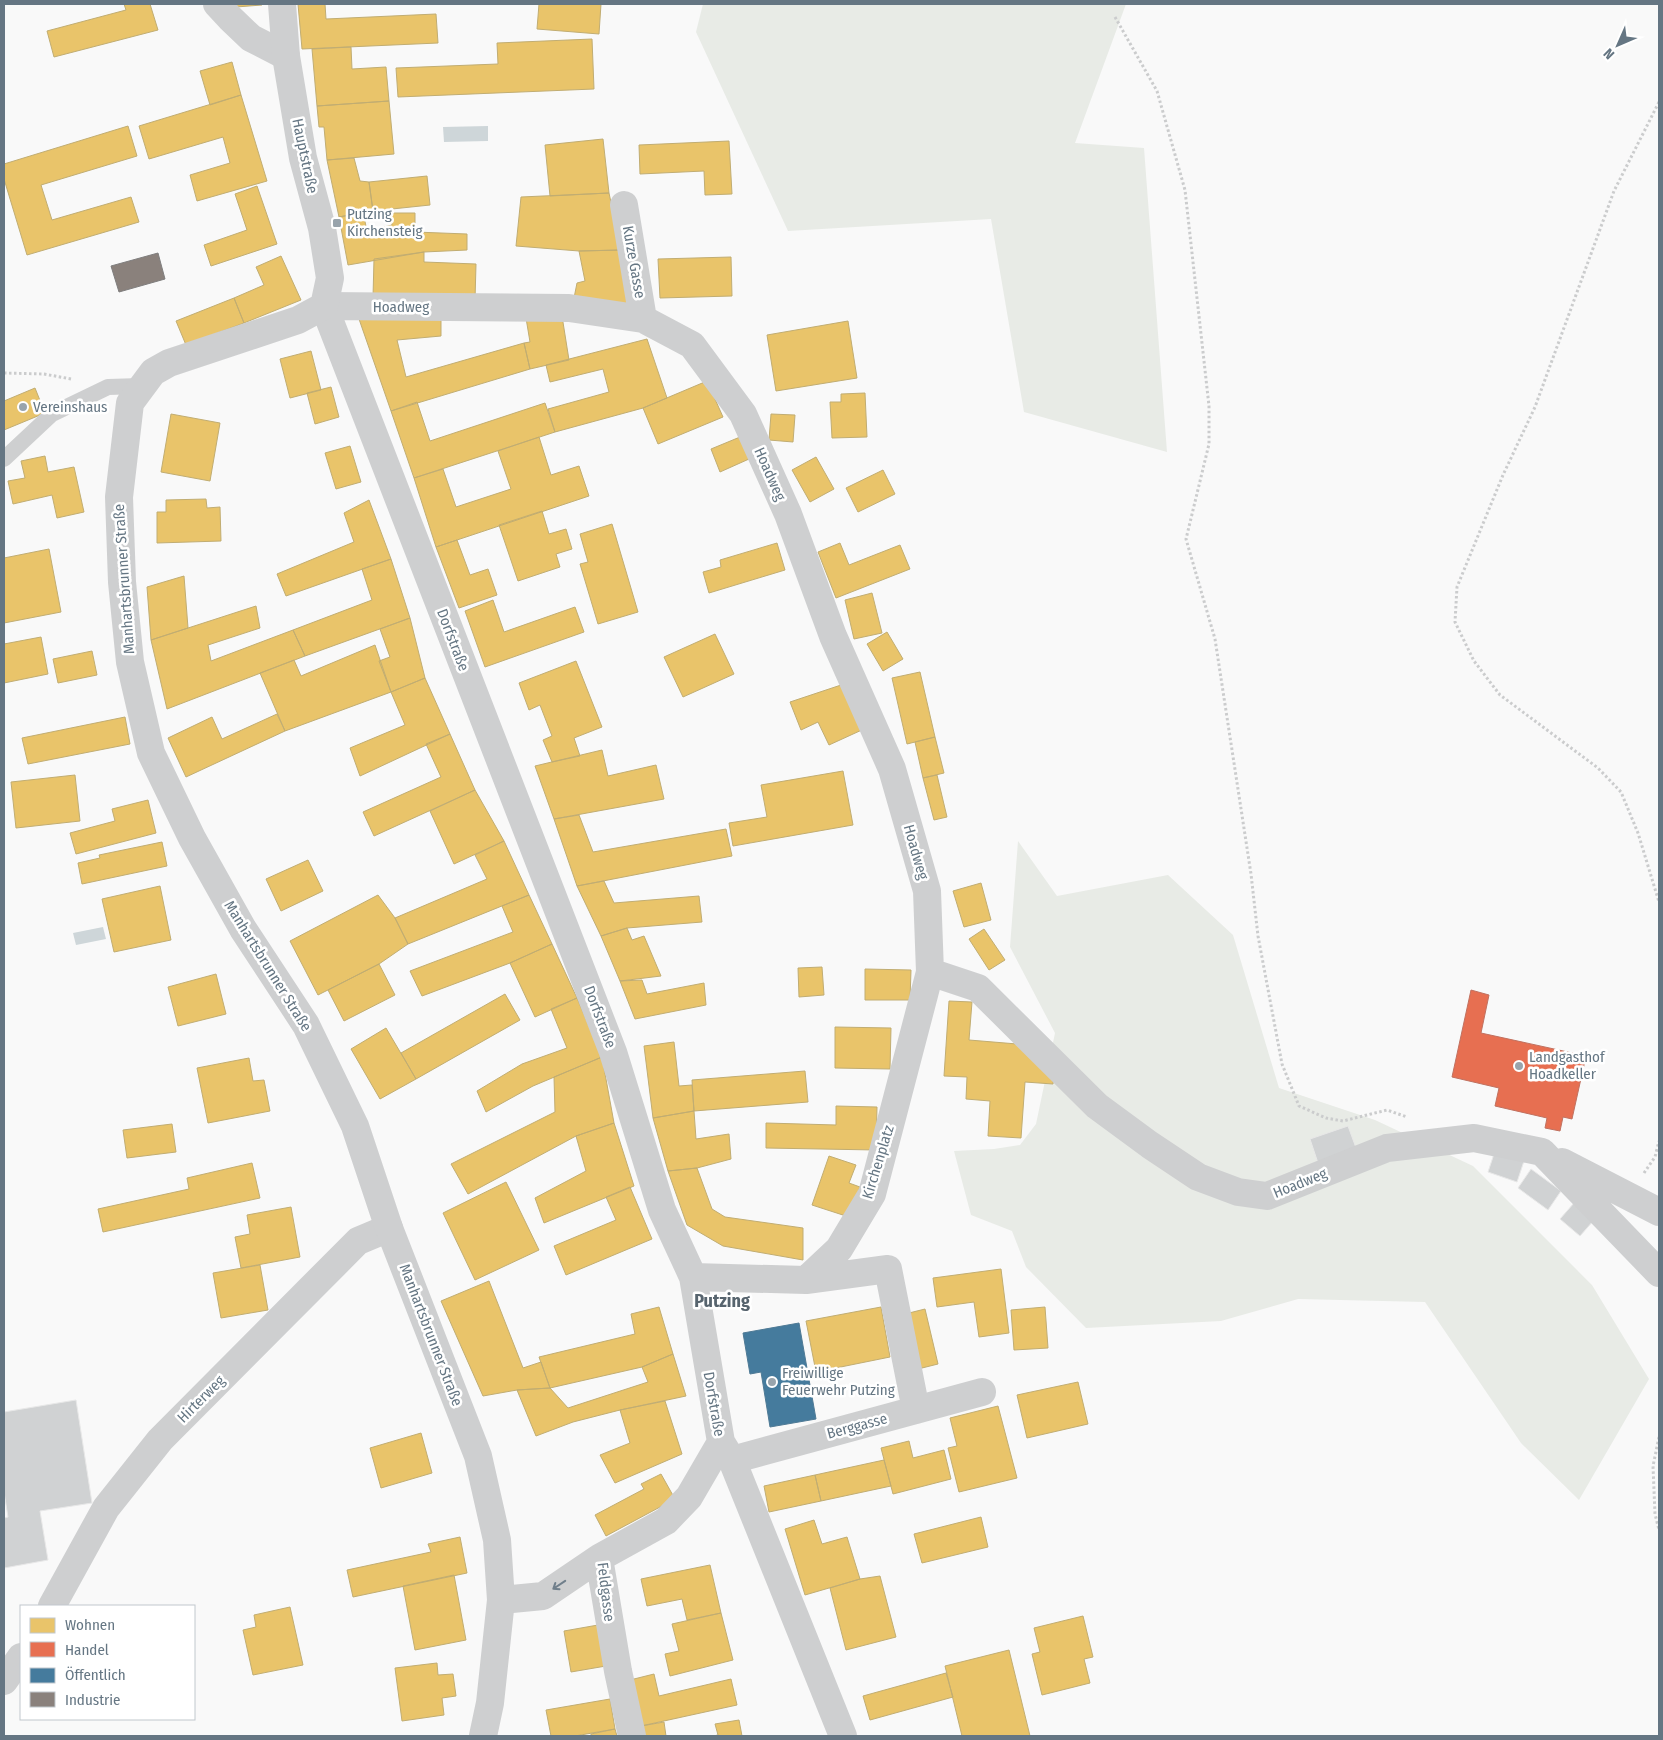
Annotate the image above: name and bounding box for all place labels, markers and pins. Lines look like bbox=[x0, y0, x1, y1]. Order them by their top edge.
place label: Putzing Kirchensteig bbox=[347, 205, 423, 240]
marker: Putzing Kirchensteig bbox=[331, 217, 343, 229]
place label: Vereinshaus bbox=[33, 398, 108, 416]
marker: Vereinshaus bbox=[17, 401, 29, 413]
place label: Landgasthof Hoadkeller bbox=[1529, 1048, 1606, 1083]
marker: Landgasthof Hoadkeller bbox=[1513, 1060, 1525, 1072]
place label: Freiwillige Feuerwehr Putzing bbox=[782, 1364, 895, 1399]
marker: Freiwillige Feuerwehr Putzing bbox=[766, 1376, 778, 1388]

